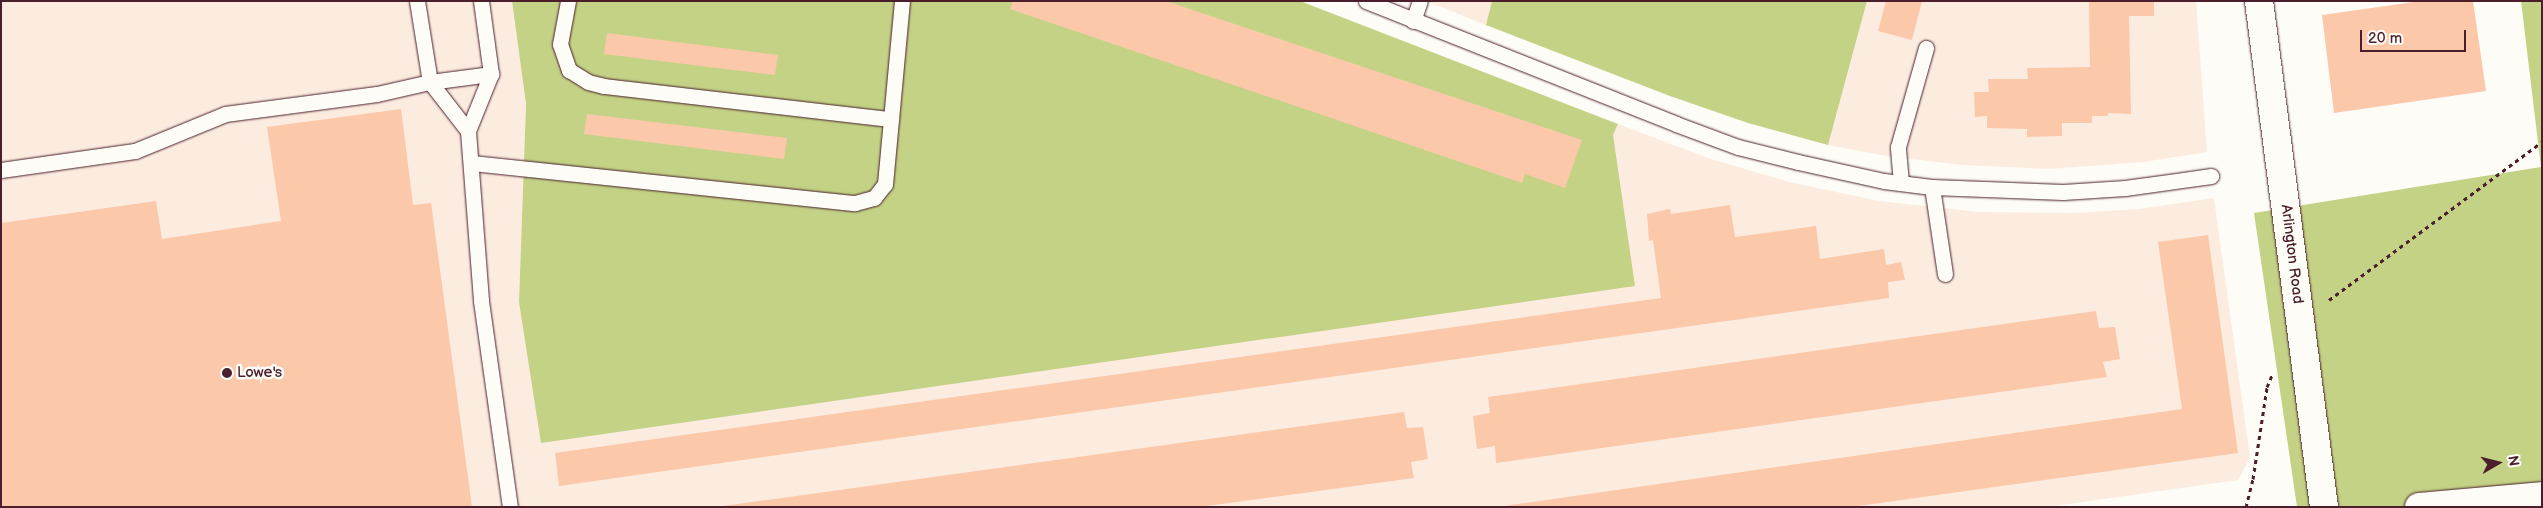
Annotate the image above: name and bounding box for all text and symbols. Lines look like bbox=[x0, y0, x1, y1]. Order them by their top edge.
scale bar bbox=[2363, 20, 2469, 52]
text: 20 m bbox=[2368, 29, 2402, 48]
street label: Arlington Road bbox=[2277, 203, 2307, 305]
place label: Lowe's bbox=[237, 364, 282, 382]
marker: Lowe's bbox=[221, 367, 233, 379]
north arrow bbox=[2473, 438, 2523, 488]
text: N bbox=[2504, 454, 2522, 467]

